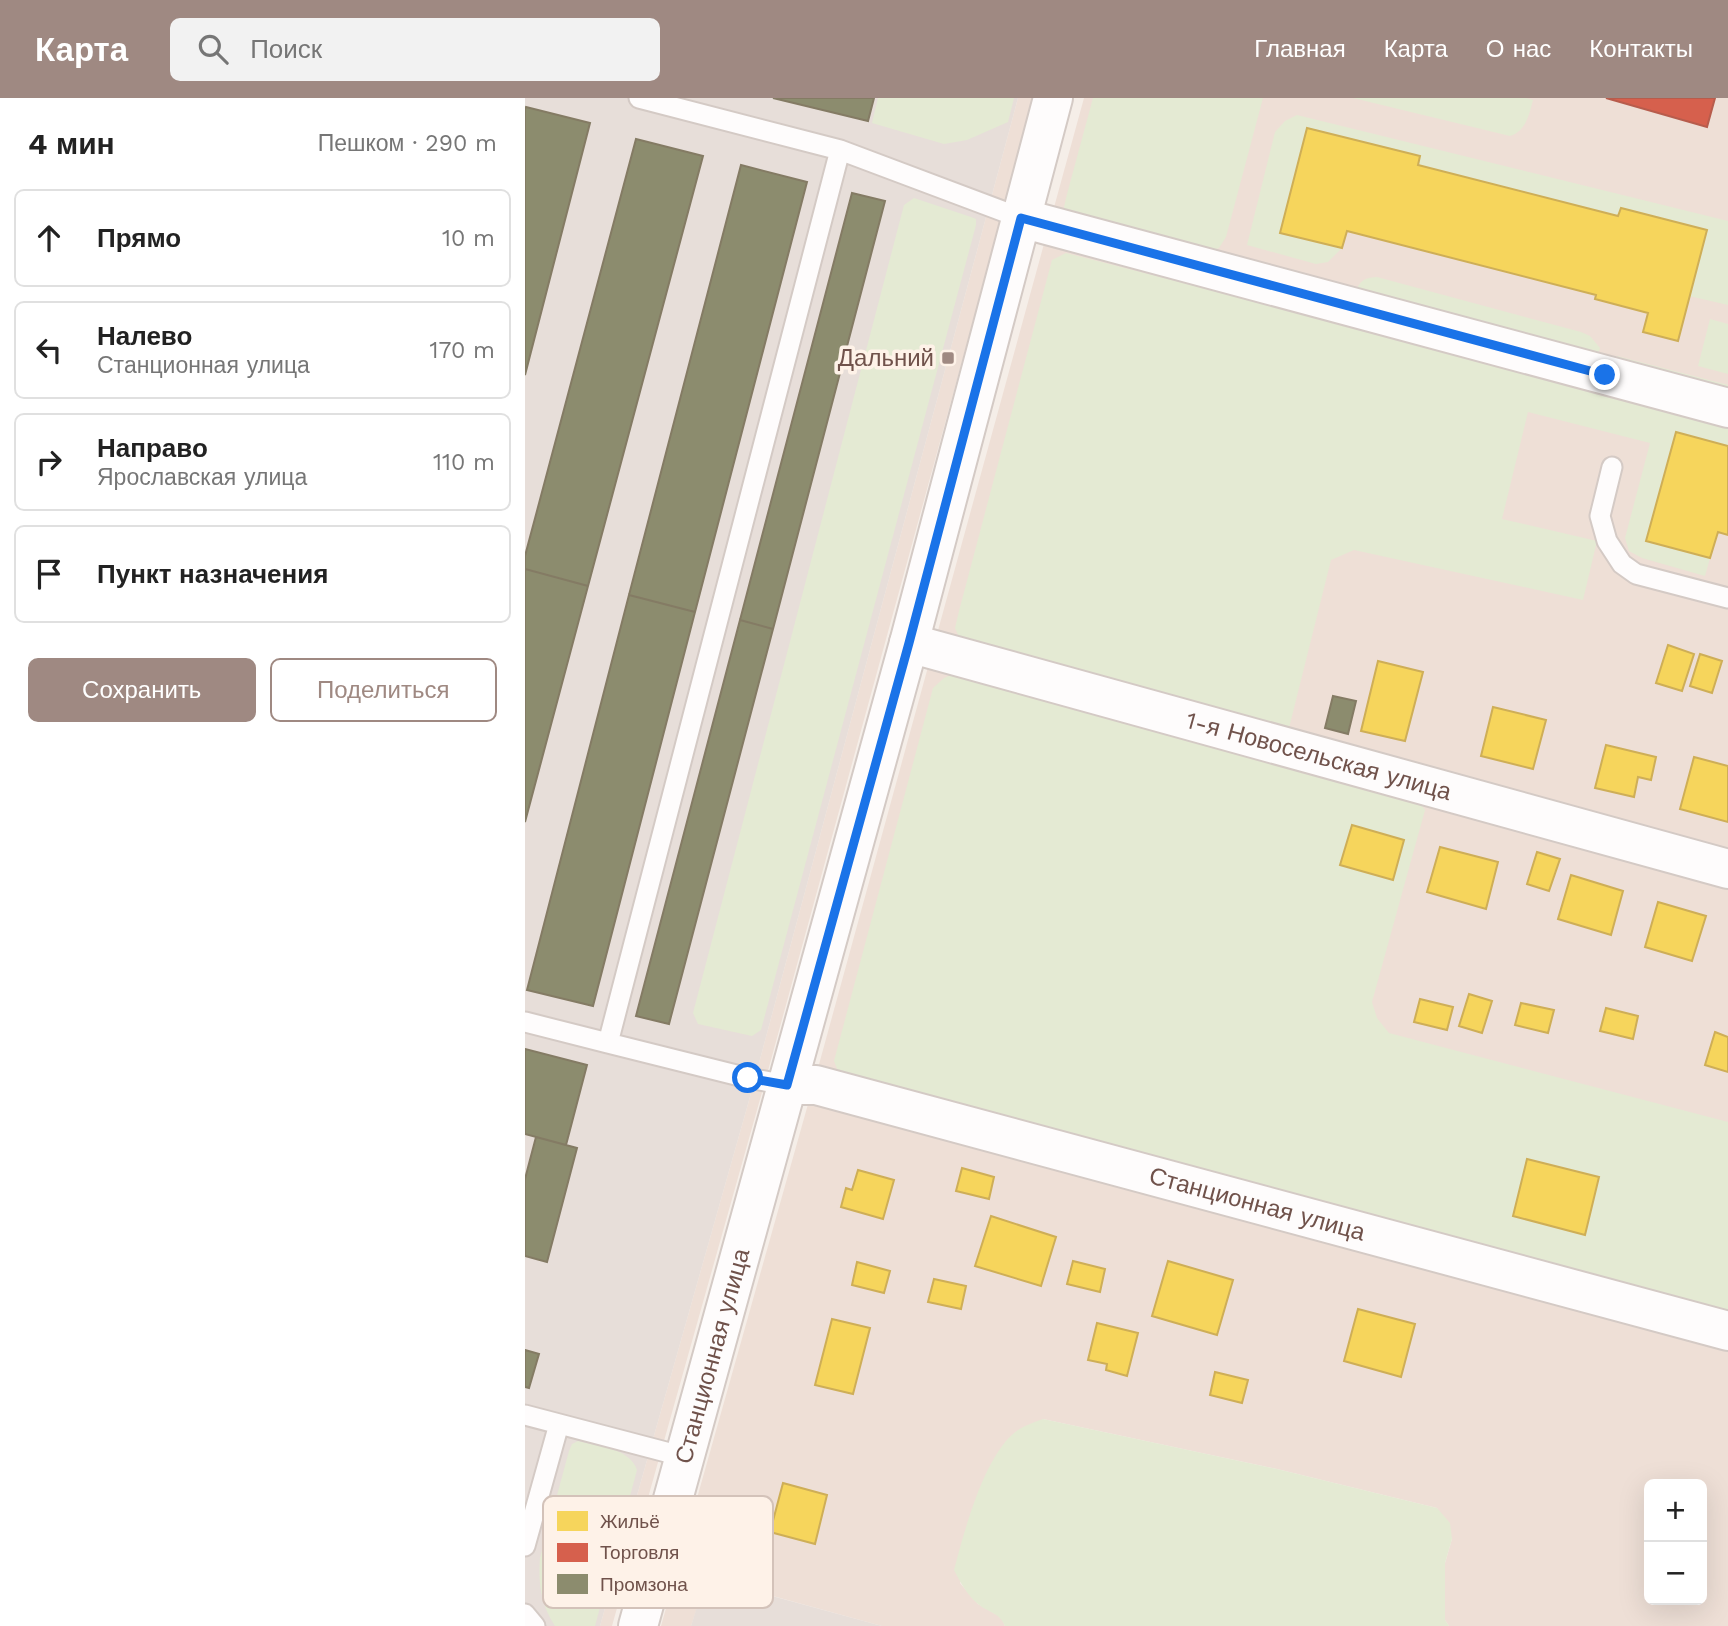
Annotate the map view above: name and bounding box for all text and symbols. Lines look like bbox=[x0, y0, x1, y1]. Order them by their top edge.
search box bbox=[170, 18, 660, 81]
text: Карта bbox=[35, 30, 128, 69]
icon: search bbox=[194, 30, 232, 68]
text: Поиск bbox=[250, 34, 322, 64]
text: Главная bbox=[1254, 35, 1346, 63]
text: Карта bbox=[1384, 35, 1448, 63]
text: О нас bbox=[1486, 35, 1551, 63]
text: Контакты bbox=[1589, 35, 1693, 63]
text: 4 мин bbox=[28, 126, 115, 161]
text: Пешком · 290 m bbox=[318, 130, 497, 157]
icon: ahead bbox=[30, 219, 68, 257]
text: Прямо bbox=[97, 223, 181, 253]
text: 10 m bbox=[442, 225, 495, 252]
text: Налево bbox=[97, 321, 192, 351]
icon: left bbox=[30, 331, 68, 369]
text: 170 m bbox=[430, 337, 495, 364]
place label: Дальний bbox=[838, 344, 934, 372]
marker: Дальний bbox=[940, 350, 956, 366]
text: Станционная улица bbox=[97, 352, 310, 379]
route end bbox=[1589, 359, 1620, 390]
text: Направо bbox=[97, 433, 208, 463]
icon: right bbox=[30, 443, 68, 481]
text: 110 m bbox=[433, 449, 495, 476]
text: Ярославская улица bbox=[97, 464, 307, 491]
icon: arrive bbox=[30, 555, 68, 593]
text: Пункт назначения bbox=[97, 559, 328, 589]
button: Сохранить bbox=[28, 658, 256, 722]
button: Поделиться bbox=[270, 658, 497, 722]
street label: 1-я Новосельская улица bbox=[1183, 706, 1455, 806]
route start bbox=[732, 1062, 763, 1093]
street label: Станционная улица bbox=[1146, 1162, 1369, 1247]
street label: Станционная улица bbox=[669, 1245, 756, 1467]
map controls bbox=[1644, 1479, 1707, 1605]
button: + bbox=[1644, 1479, 1707, 1542]
legend bbox=[543, 1496, 773, 1608]
text: Жильё bbox=[600, 1510, 660, 1533]
text: Торговля bbox=[600, 1541, 679, 1564]
button: − bbox=[1644, 1542, 1707, 1605]
text: Промзона bbox=[600, 1573, 688, 1596]

